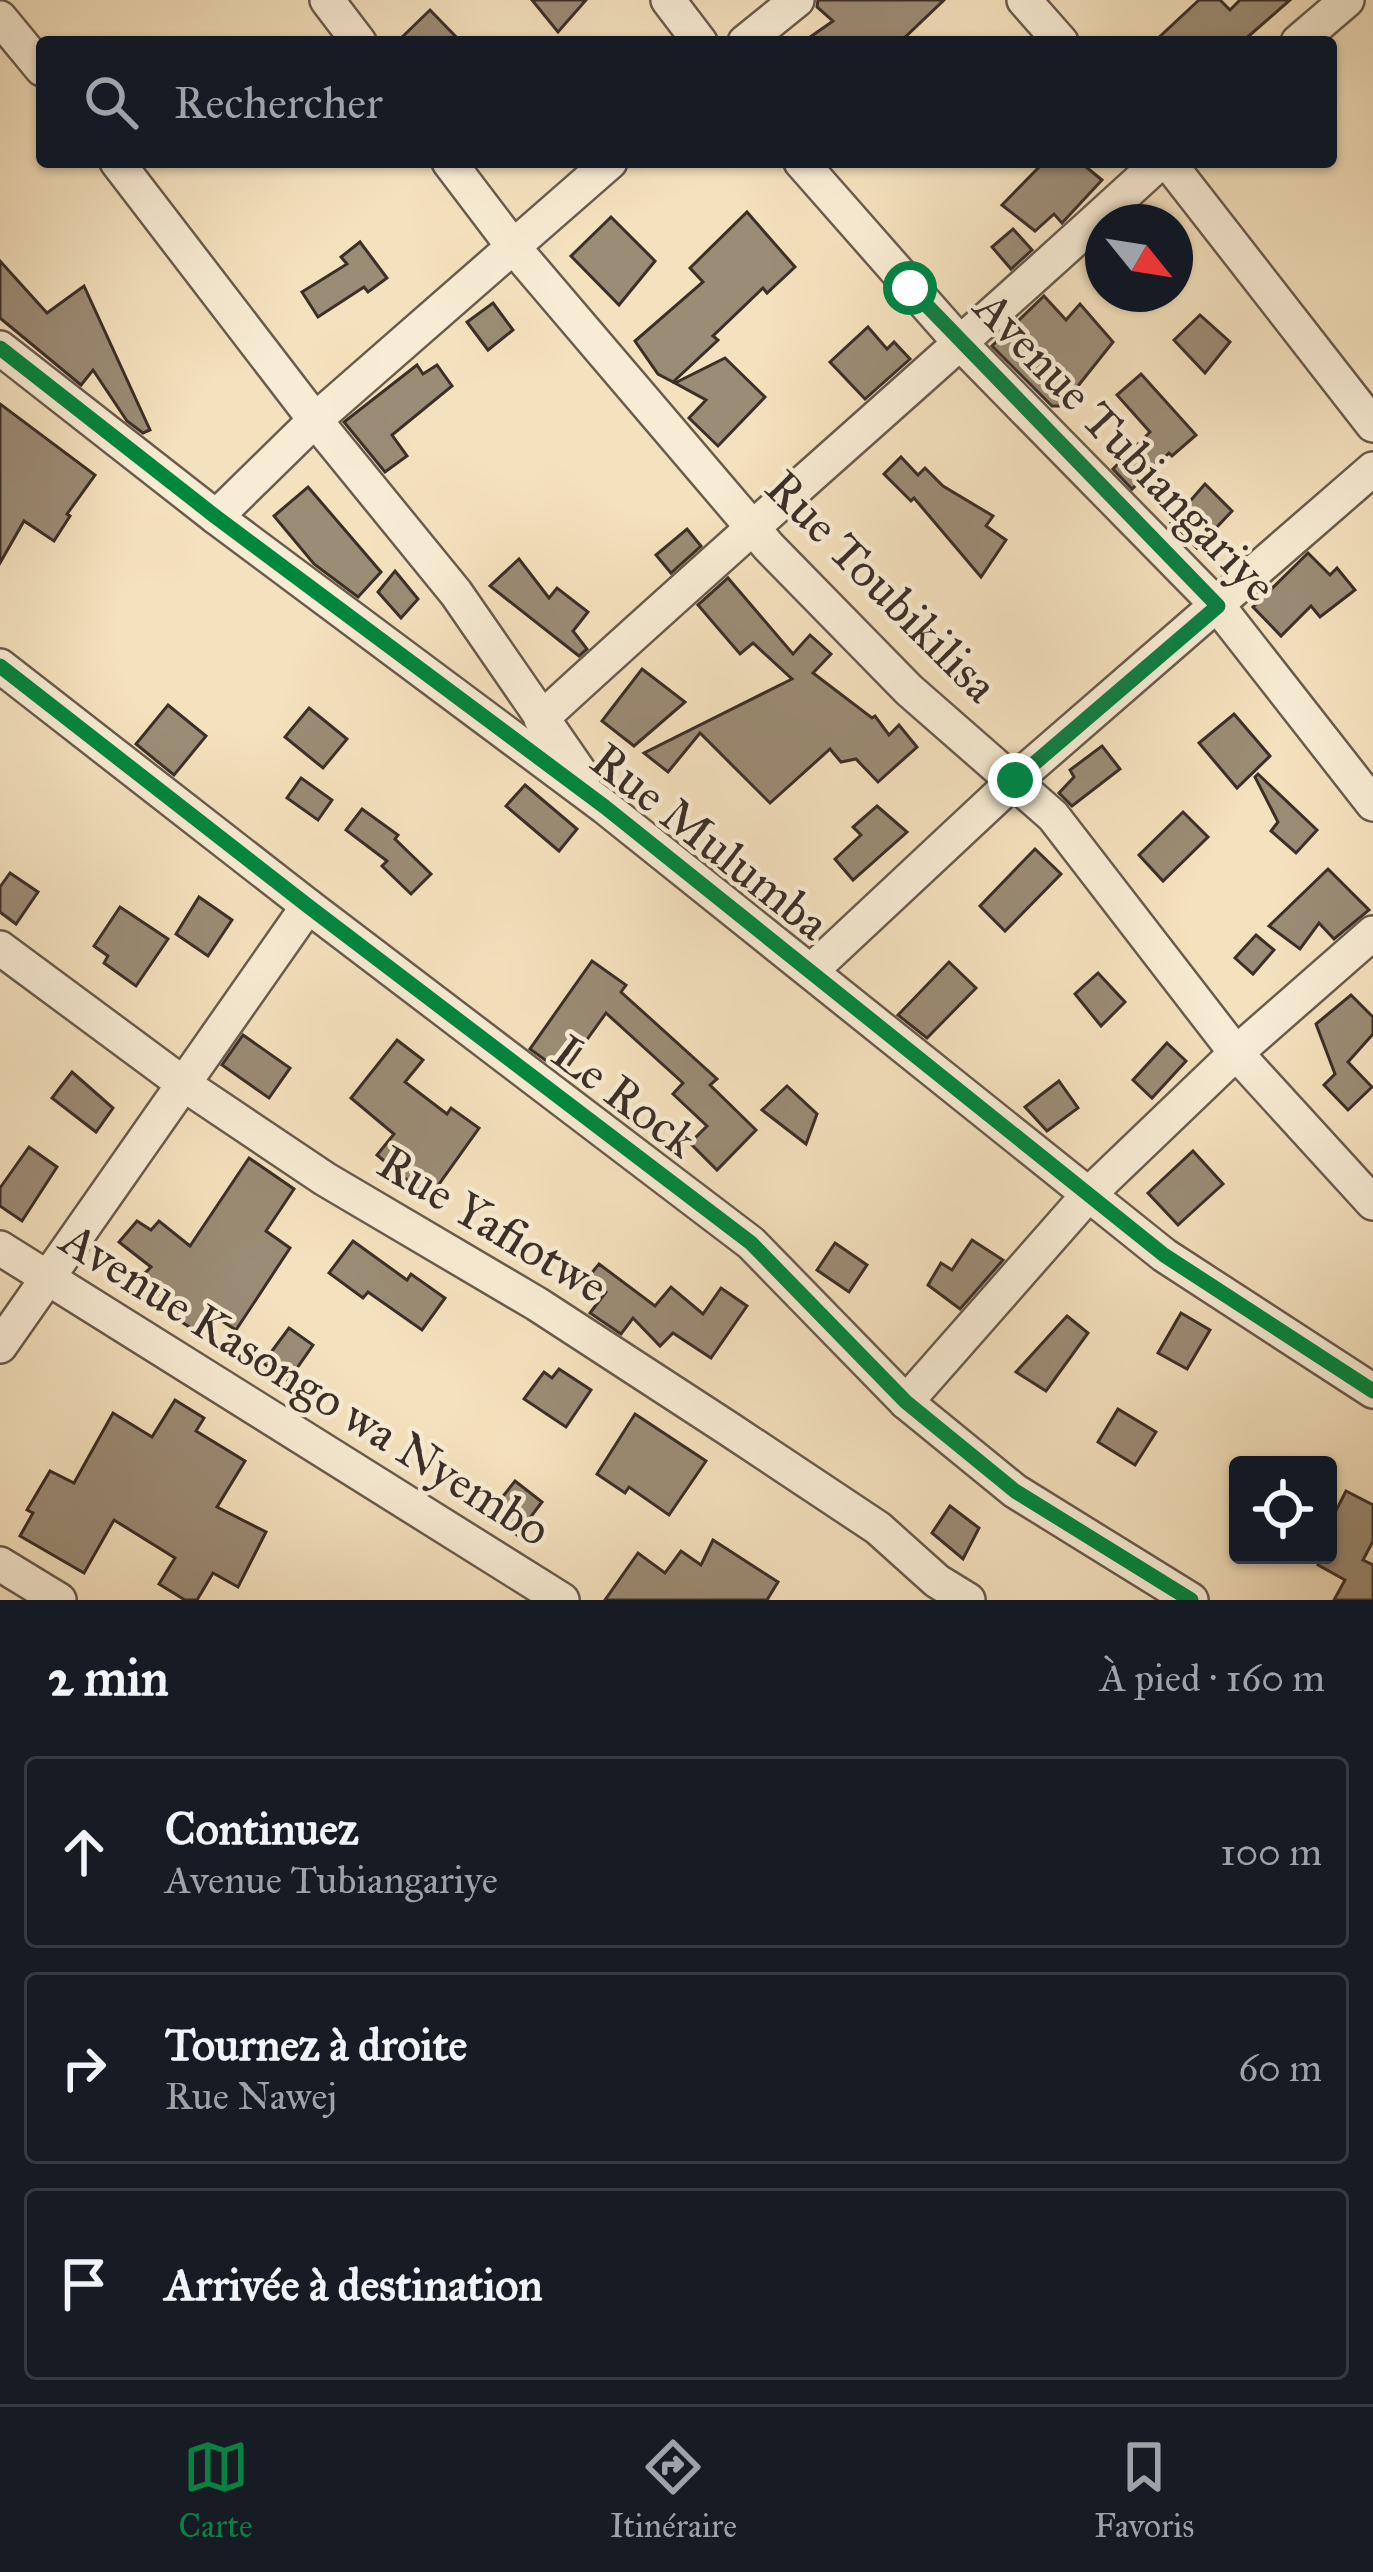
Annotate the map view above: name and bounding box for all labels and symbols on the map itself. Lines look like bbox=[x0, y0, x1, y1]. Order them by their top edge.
north arrow bbox=[1085, 204, 1193, 312]
route start bbox=[883, 261, 937, 315]
street label: Avenue Tubiangariye bbox=[961, 277, 1290, 614]
street label: Rue Toubikilisa bbox=[754, 458, 1011, 715]
street label: Rue Mulumba bbox=[579, 730, 841, 953]
route end bbox=[988, 753, 1042, 807]
street label: Le Rock bbox=[541, 1022, 710, 1170]
street label: Rue Yafiotwe bbox=[368, 1132, 618, 1316]
street label: Avenue Kasongo wa Nyembo bbox=[49, 1208, 561, 1559]

